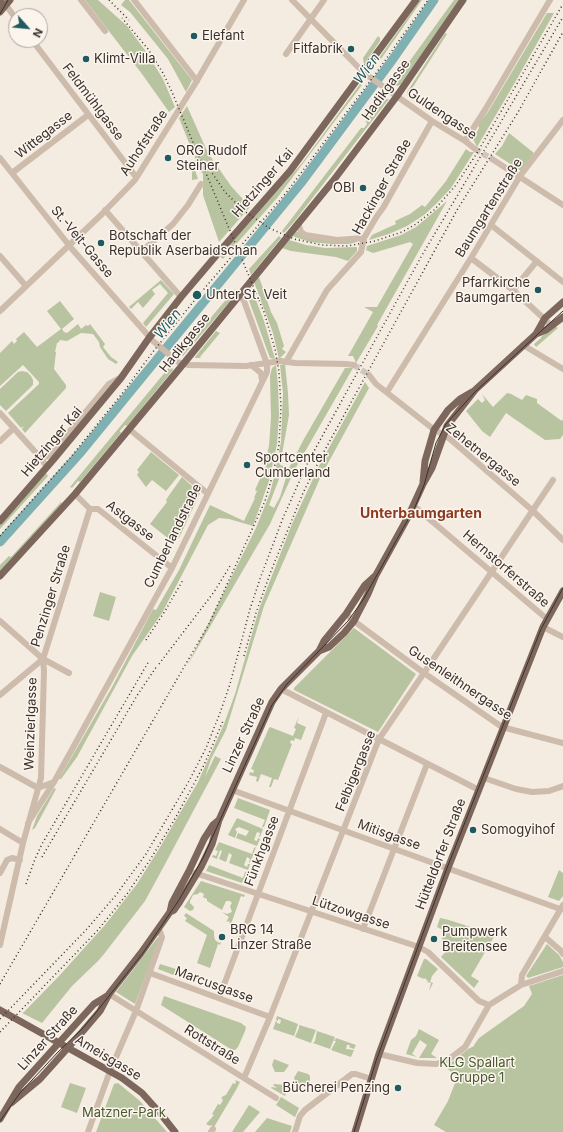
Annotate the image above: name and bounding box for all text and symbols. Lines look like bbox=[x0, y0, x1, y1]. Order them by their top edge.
north arrow bbox=[8, 8, 48, 48]
text: N bbox=[30, 26, 46, 40]
place label: Elefant bbox=[202, 28, 244, 44]
marker: Elefant bbox=[189, 31, 199, 41]
place label: Fitfabrik bbox=[293, 41, 343, 57]
marker: Fitfabrik bbox=[346, 44, 356, 54]
water label: Wien bbox=[350, 50, 384, 88]
place label: Klimt-Villa bbox=[94, 51, 155, 67]
marker: Klimt-Villa bbox=[81, 54, 91, 64]
street label: Hadikgasse bbox=[359, 56, 413, 124]
street label: Feldmühlgasse bbox=[59, 60, 127, 144]
street label: Guldengasse bbox=[404, 85, 480, 143]
street label: Auhofstraße bbox=[117, 107, 171, 179]
street label: Wittegasse bbox=[12, 108, 76, 162]
street label: Hackinger Straße bbox=[349, 137, 415, 237]
place label: ORG Rudolf Steiner bbox=[176, 143, 247, 174]
street label: Hietzinger Kai bbox=[229, 145, 297, 221]
marker: ORG Rudolf Steiner bbox=[163, 153, 173, 163]
street label: Baumgartenstraße bbox=[452, 156, 526, 260]
place label: OBI bbox=[333, 180, 355, 196]
marker: OBI bbox=[358, 183, 368, 193]
street label: St.-Veit-Gasse bbox=[47, 203, 117, 281]
place label: Botschaft der Republik Aserbaidschan bbox=[109, 228, 257, 259]
marker: Botschaft der Republik Aserbaidschan bbox=[96, 238, 106, 248]
place label: Pfarrkirche Baumgarten bbox=[455, 275, 530, 306]
marker: Pfarrkirche Baumgarten bbox=[533, 285, 543, 295]
place label: Unter St. Veit bbox=[206, 287, 287, 303]
marker: Unter St. Veit bbox=[191, 289, 203, 301]
water label: Wien bbox=[151, 306, 185, 342]
street label: Hadikgasse bbox=[156, 310, 214, 376]
street label: Hietzinger Kai bbox=[18, 404, 86, 480]
street label: Zehetnergasse bbox=[442, 420, 524, 490]
place label: Sportcenter Cumberland bbox=[255, 450, 330, 481]
marker: Sportcenter Cumberland bbox=[242, 460, 252, 470]
street label: Cumberlandstraße bbox=[141, 481, 205, 591]
street label: Astgasse bbox=[103, 497, 157, 545]
district label: Unterbaumgarten bbox=[360, 506, 482, 522]
street label: Hernstorferstraße bbox=[459, 527, 553, 611]
street label: Penzinger Straße bbox=[28, 543, 74, 649]
street label: Gusenleithnergasse bbox=[405, 642, 515, 724]
street label: Weinzierlgasse bbox=[22, 677, 40, 771]
street label: Linzer Straße bbox=[220, 695, 268, 775]
street label: Felbigergasse bbox=[333, 728, 379, 814]
street label: Hütteldorfer Straße bbox=[413, 796, 469, 912]
street label: Fünkhgasse bbox=[241, 814, 283, 888]
street label: Mitisgasse bbox=[355, 816, 423, 854]
place label: Somogyihof bbox=[481, 822, 555, 838]
marker: Somogyihof bbox=[468, 825, 478, 835]
street label: Lützowgasse bbox=[310, 893, 392, 933]
place label: BRG 14 Linzer Straße bbox=[230, 922, 312, 953]
place label: Pumpwerk Breitensee bbox=[442, 924, 507, 955]
marker: BRG 14 Linzer Straße bbox=[217, 932, 227, 942]
marker: Pumpwerk Breitensee bbox=[429, 934, 439, 944]
street label: Marcusgasse bbox=[173, 964, 255, 1006]
street label: Linzer Straße bbox=[15, 1002, 81, 1074]
street label: Rottstraße bbox=[181, 1022, 243, 1068]
street label: Ameisgasse bbox=[72, 1032, 144, 1084]
park label: KLG Spallart Gruppe 1 bbox=[439, 1055, 515, 1086]
place label: Bücherei Penzing bbox=[283, 1080, 390, 1096]
marker: Bücherei Penzing bbox=[393, 1083, 403, 1093]
park label: Matzner-Park bbox=[82, 1105, 166, 1121]

